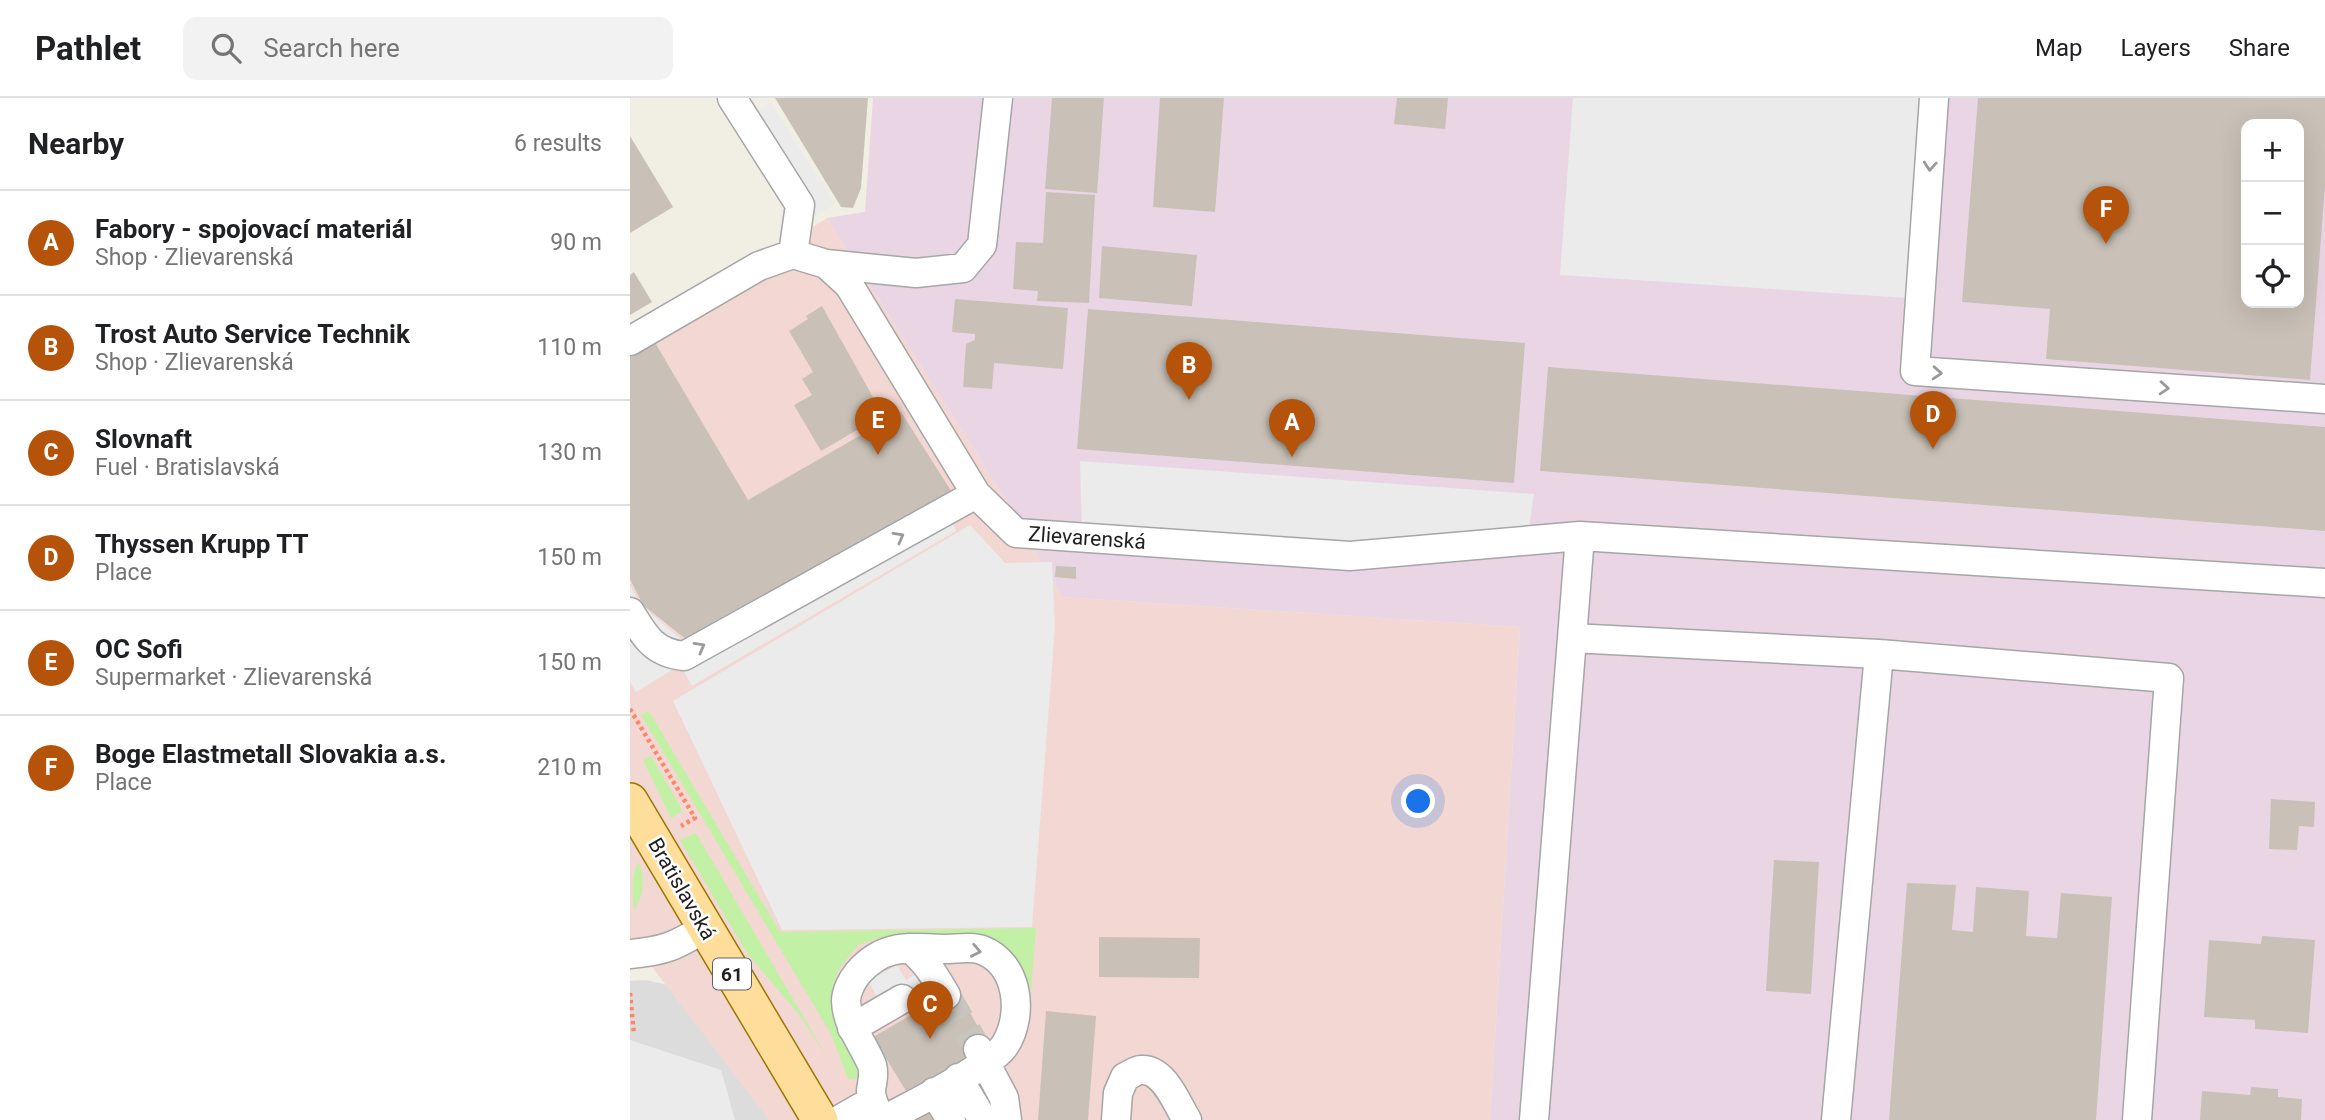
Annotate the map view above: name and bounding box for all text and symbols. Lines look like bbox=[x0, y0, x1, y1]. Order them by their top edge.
search box bbox=[183, 17, 673, 80]
text: Pathlet bbox=[35, 29, 141, 68]
icon: search bbox=[207, 29, 245, 67]
text: Search here bbox=[263, 33, 400, 63]
text: Map bbox=[2035, 34, 2083, 62]
text: Layers bbox=[2121, 34, 2191, 62]
text: Share bbox=[2229, 34, 2290, 62]
map controls bbox=[2241, 119, 2304, 308]
button: + bbox=[2241, 119, 2304, 182]
text: Nearby bbox=[28, 126, 124, 161]
text: 6 results bbox=[514, 130, 602, 157]
one-way arrow bbox=[1922, 161, 1937, 172]
button: − bbox=[2241, 182, 2304, 245]
pin: F bbox=[2083, 186, 2129, 244]
text: Fabory - spojovací materiál bbox=[95, 214, 412, 244]
text: A bbox=[43, 229, 59, 256]
text: 90 m bbox=[550, 229, 602, 256]
text: Shop · Zlievarenská bbox=[95, 244, 294, 271]
button: locate bbox=[2241, 245, 2304, 308]
text: Trost Auto Service Technik bbox=[95, 319, 410, 349]
text: B bbox=[44, 334, 58, 361]
text: 110 m bbox=[537, 334, 602, 361]
pin: B bbox=[1166, 342, 1212, 400]
text: Shop · Zlievarenská bbox=[95, 349, 294, 376]
one-way arrow bbox=[1931, 365, 1942, 380]
one-way arrow bbox=[2158, 380, 2169, 395]
pin: D bbox=[1910, 391, 1956, 449]
pin: E bbox=[855, 397, 901, 455]
pin: A bbox=[1269, 399, 1315, 457]
text: Slovnaft bbox=[95, 424, 192, 454]
text: C bbox=[43, 439, 59, 466]
text: 130 m bbox=[537, 439, 602, 466]
text: Fuel · Bratislavská bbox=[95, 454, 280, 481]
street label: Zlievarenská bbox=[1027, 522, 1147, 554]
text: Thyssen Krupp TT bbox=[95, 529, 309, 559]
one-way arrow bbox=[892, 532, 905, 545]
text: D bbox=[44, 544, 58, 571]
text: 150 m bbox=[537, 544, 602, 571]
text: Place bbox=[95, 559, 152, 586]
text: OC Sofi bbox=[95, 634, 183, 664]
one-way arrow bbox=[693, 642, 706, 655]
text: E bbox=[45, 649, 57, 676]
text: 150 m bbox=[537, 649, 602, 676]
text: Supermarket · Zlievarenská bbox=[95, 664, 372, 691]
text: Boge Elastmetall Slovakia a.s. bbox=[95, 739, 446, 769]
text: F bbox=[45, 754, 57, 781]
text: 210 m bbox=[537, 754, 602, 781]
text: Place bbox=[95, 769, 152, 796]
your location bbox=[1401, 784, 1435, 818]
street label: Bratislavská bbox=[643, 834, 721, 944]
one-way arrow bbox=[971, 943, 982, 958]
road number: 61 bbox=[713, 958, 751, 989]
pin: C bbox=[907, 981, 953, 1039]

